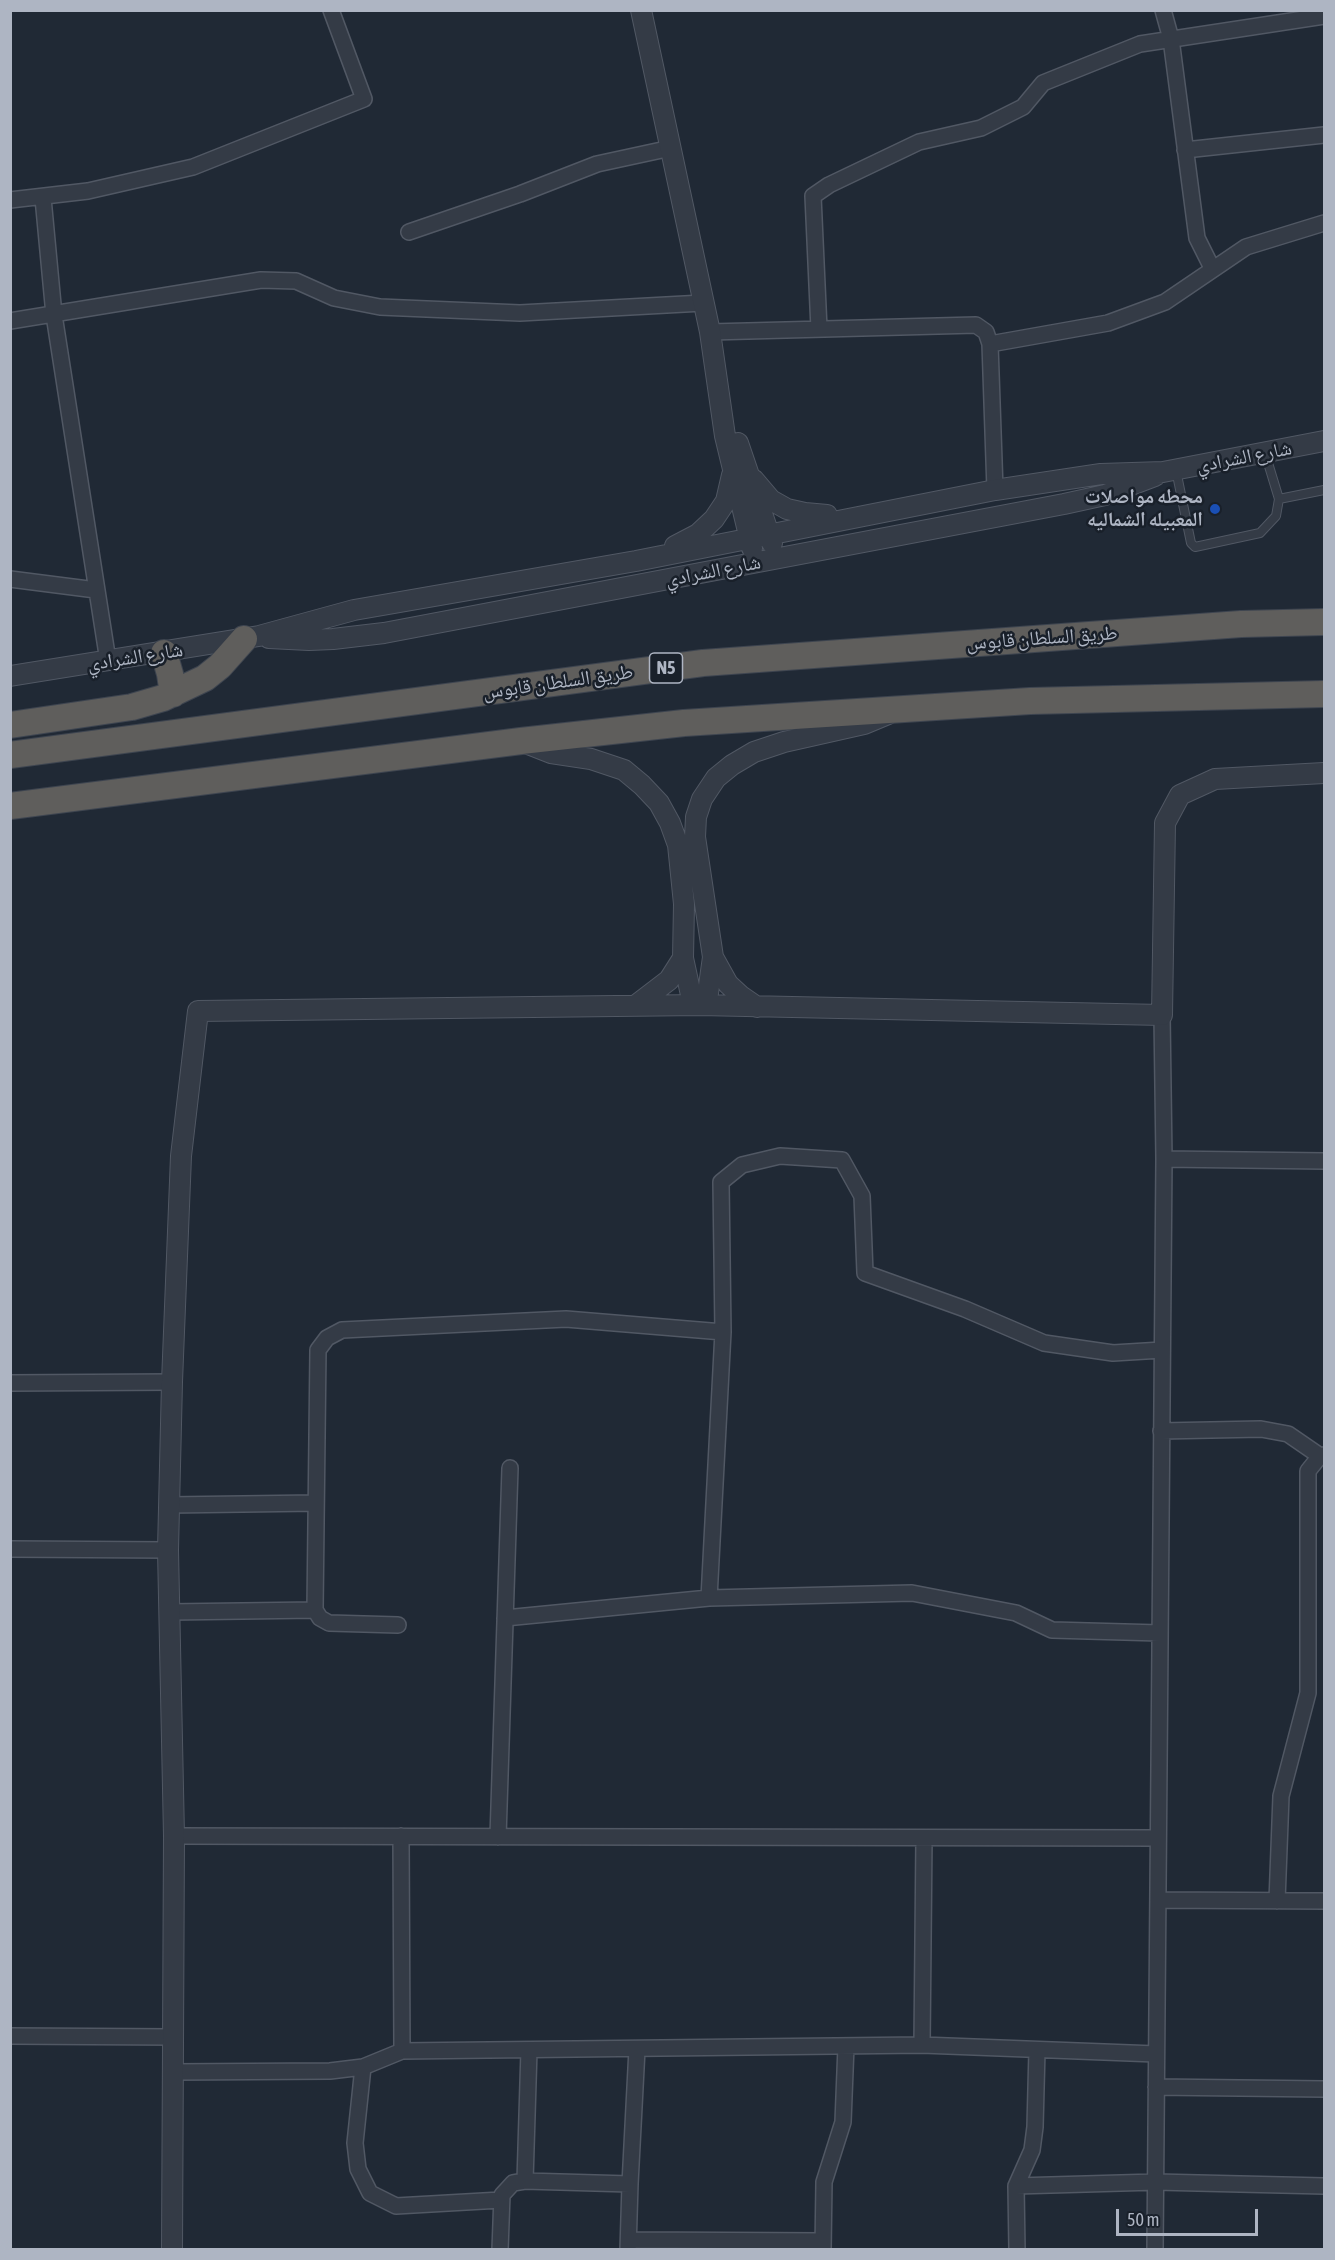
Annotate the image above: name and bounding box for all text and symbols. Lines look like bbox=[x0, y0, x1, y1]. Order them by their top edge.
street label: شارع الشرادي bbox=[1194, 436, 1294, 478]
place label: محطه مواصلات المعبيله الشماليه bbox=[1085, 485, 1203, 532]
marker: محطه مواصلات المعبيله الشماليه bbox=[1208, 502, 1222, 516]
street label: شارع الشرادي bbox=[663, 550, 763, 592]
street label: طريق السلطان قابوس bbox=[966, 621, 1118, 655]
street label: شارع الشرادي bbox=[85, 638, 185, 676]
road number: N5 bbox=[650, 653, 682, 683]
street label: طريق السلطان قابوس bbox=[481, 660, 635, 704]
scale bar bbox=[1119, 2197, 1262, 2235]
text: 50 m bbox=[1127, 2209, 1159, 2230]

